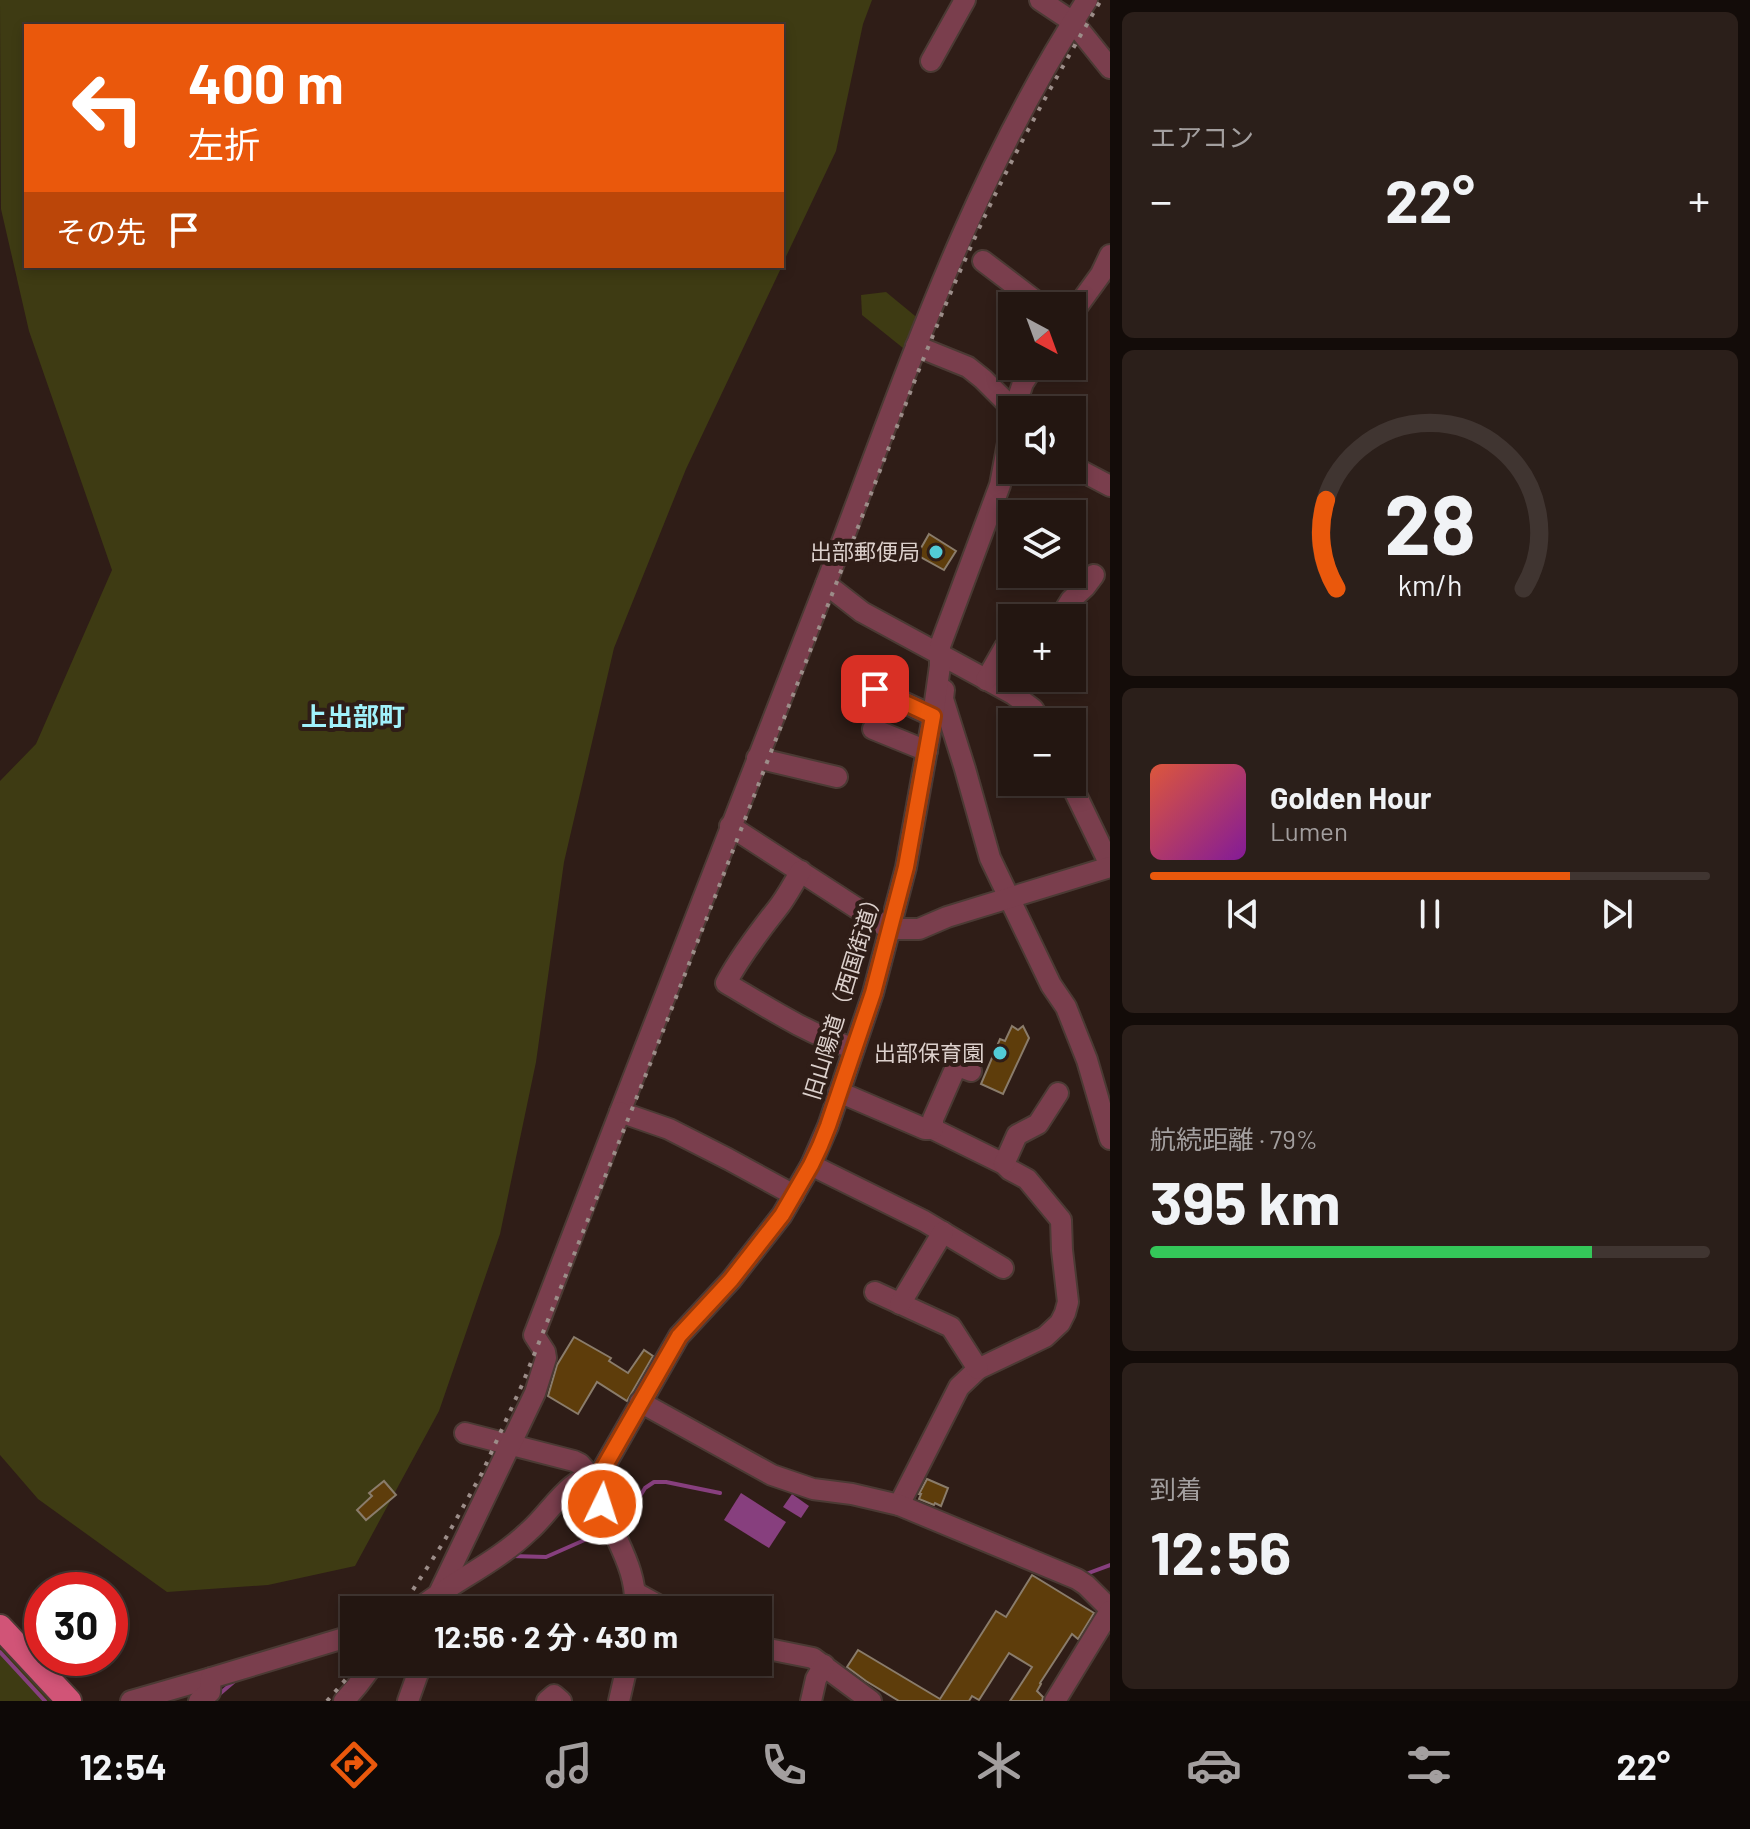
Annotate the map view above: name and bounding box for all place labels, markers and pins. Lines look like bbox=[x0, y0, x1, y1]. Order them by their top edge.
place label: 出部郵便局 bbox=[810, 538, 920, 564]
marker: 出部郵便局 bbox=[927, 543, 945, 561]
pin bbox=[841, 655, 909, 723]
place label: 出部保育園 bbox=[874, 1039, 984, 1065]
marker: 出部保育園 bbox=[991, 1044, 1009, 1062]

